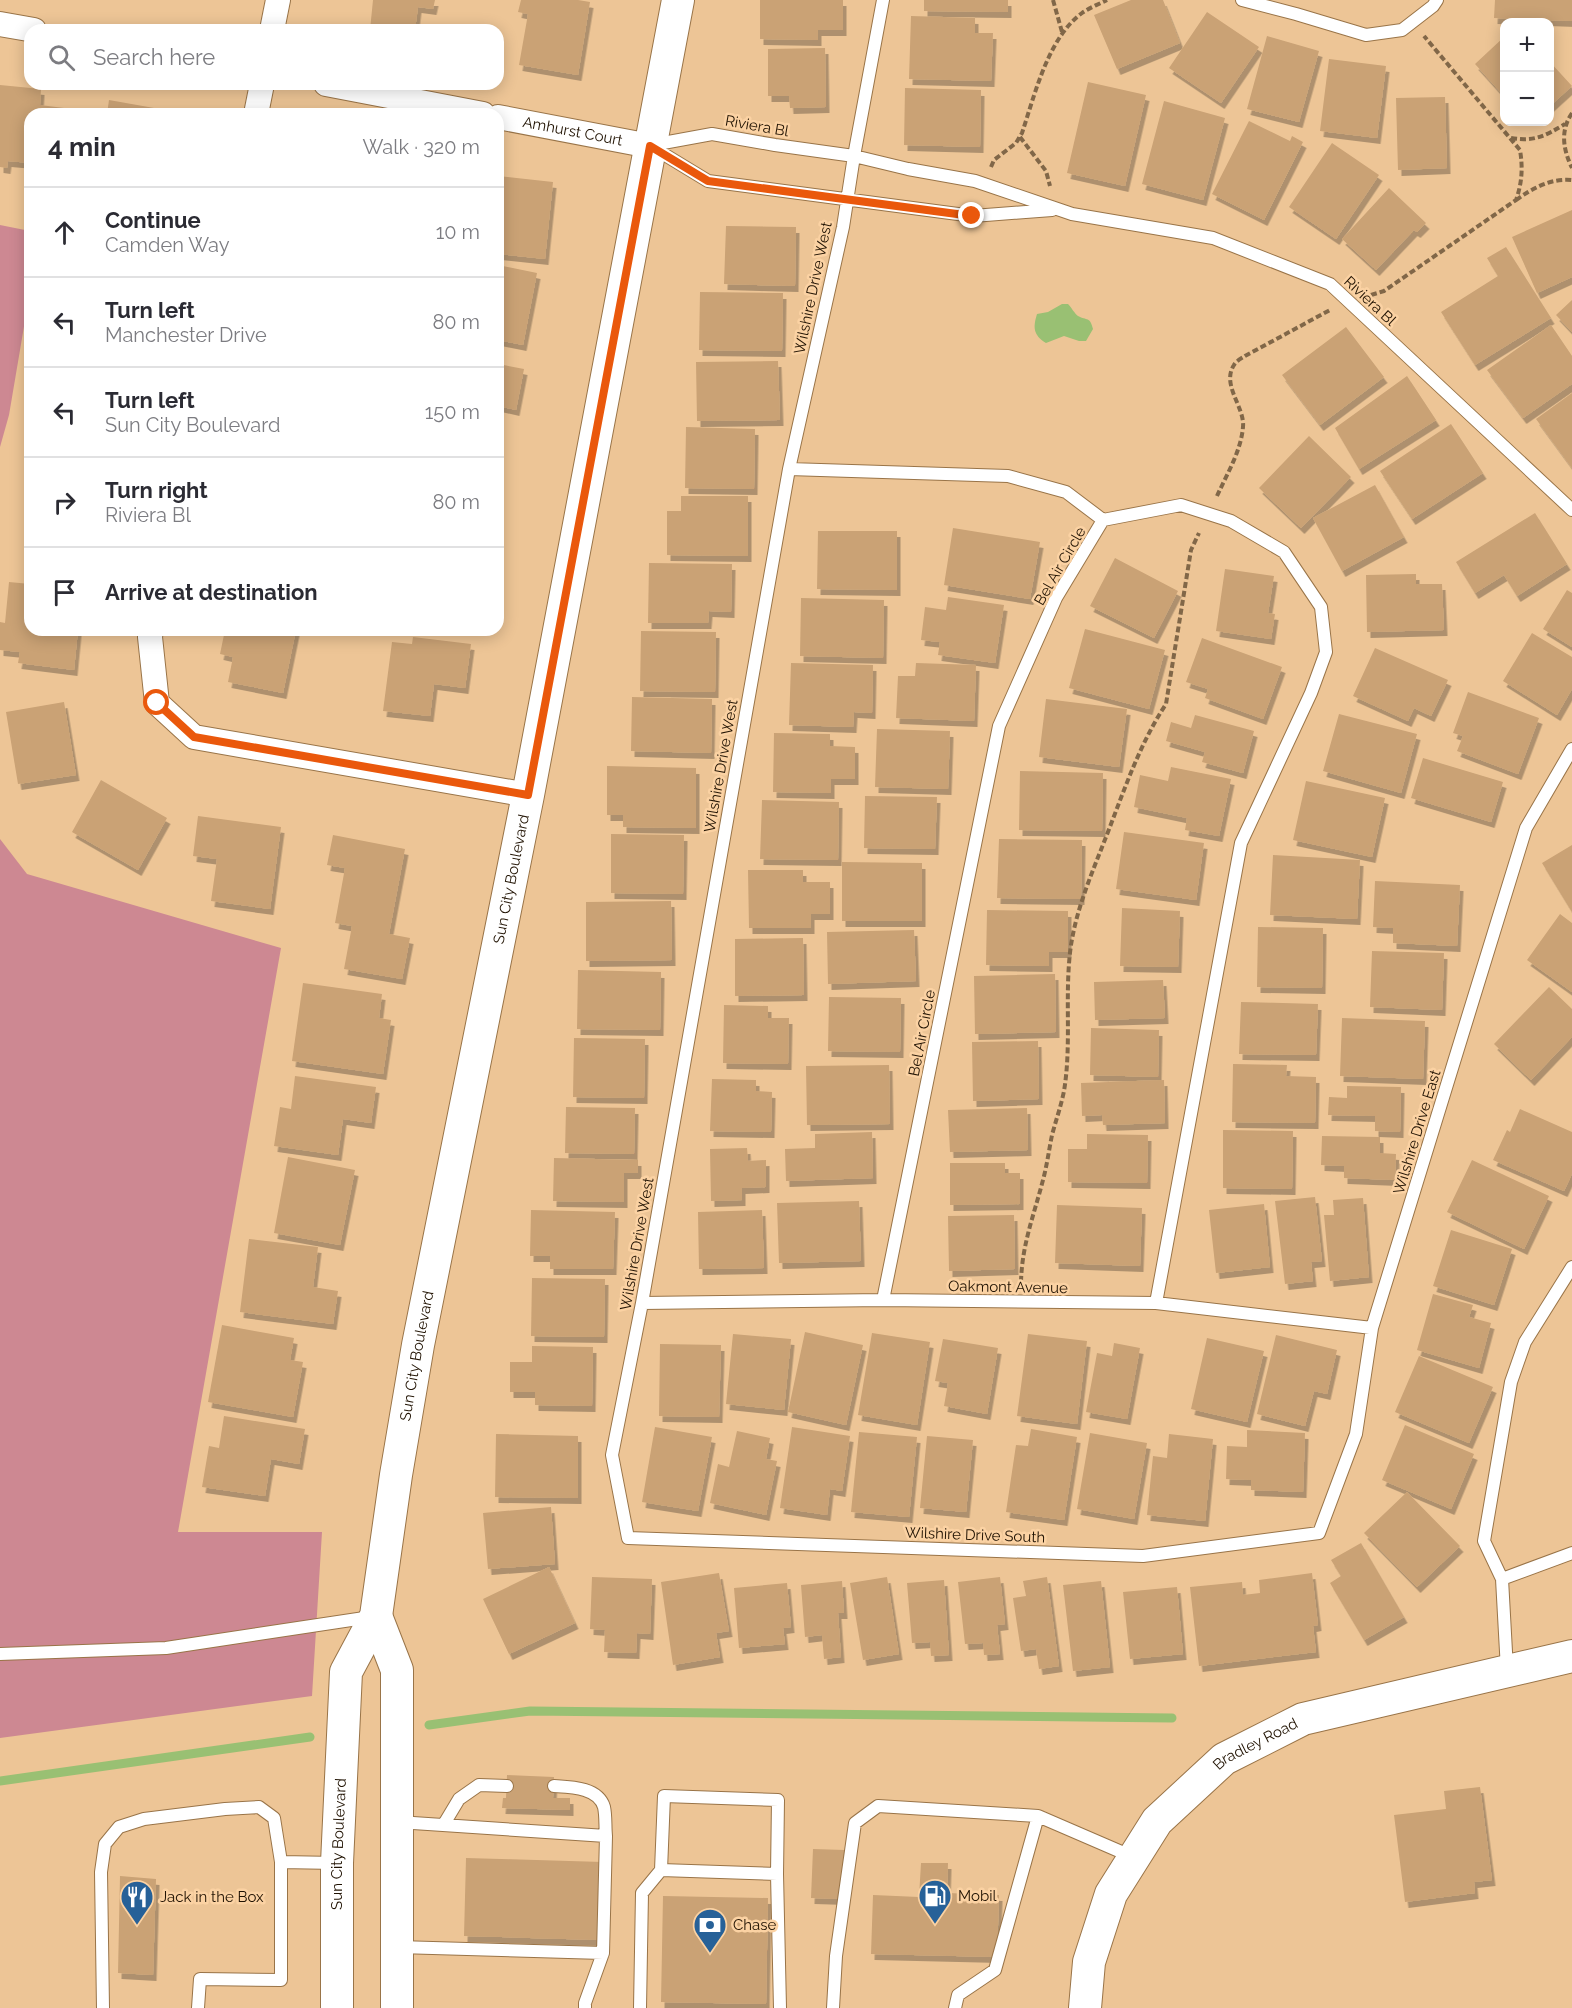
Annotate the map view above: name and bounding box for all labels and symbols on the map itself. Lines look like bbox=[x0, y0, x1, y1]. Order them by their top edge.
street label: Riviera Bl bbox=[724, 112, 791, 141]
street label: Amhurst Court bbox=[521, 113, 624, 150]
route end bbox=[958, 202, 984, 228]
street label: Wilshire Drive West bbox=[790, 220, 836, 356]
street label: Riviera Bl bbox=[1340, 272, 1400, 330]
street label: Bel Air Circle bbox=[1030, 523, 1090, 608]
route start bbox=[143, 689, 169, 715]
street label: Wilshire Drive West bbox=[700, 698, 742, 834]
street label: Sun City Boulevard bbox=[489, 813, 533, 946]
street label: Bel Air Circle bbox=[905, 988, 939, 1078]
street label: Wilshire Drive East bbox=[1390, 1068, 1444, 1196]
street label: Wilshire Drive West bbox=[616, 1176, 658, 1312]
street label: Oakmont Avenue bbox=[948, 1277, 1068, 1297]
street label: Sun City Boulevard bbox=[396, 1289, 438, 1422]
street label: Wilshire Drive South bbox=[905, 1524, 1045, 1546]
street label: Bradley Road bbox=[1209, 1714, 1301, 1774]
street label: Sun City Boulevard bbox=[328, 1778, 350, 1910]
fuel station icon: Mobil bbox=[917, 1878, 953, 1925]
restaurant icon: Jack in the Box bbox=[119, 1879, 155, 1926]
place label: Mobil bbox=[958, 1887, 997, 1905]
place label: Jack in the Box bbox=[160, 1888, 264, 1906]
bank icon: Chase bbox=[692, 1907, 728, 1954]
place label: Chase bbox=[733, 1916, 776, 1934]

